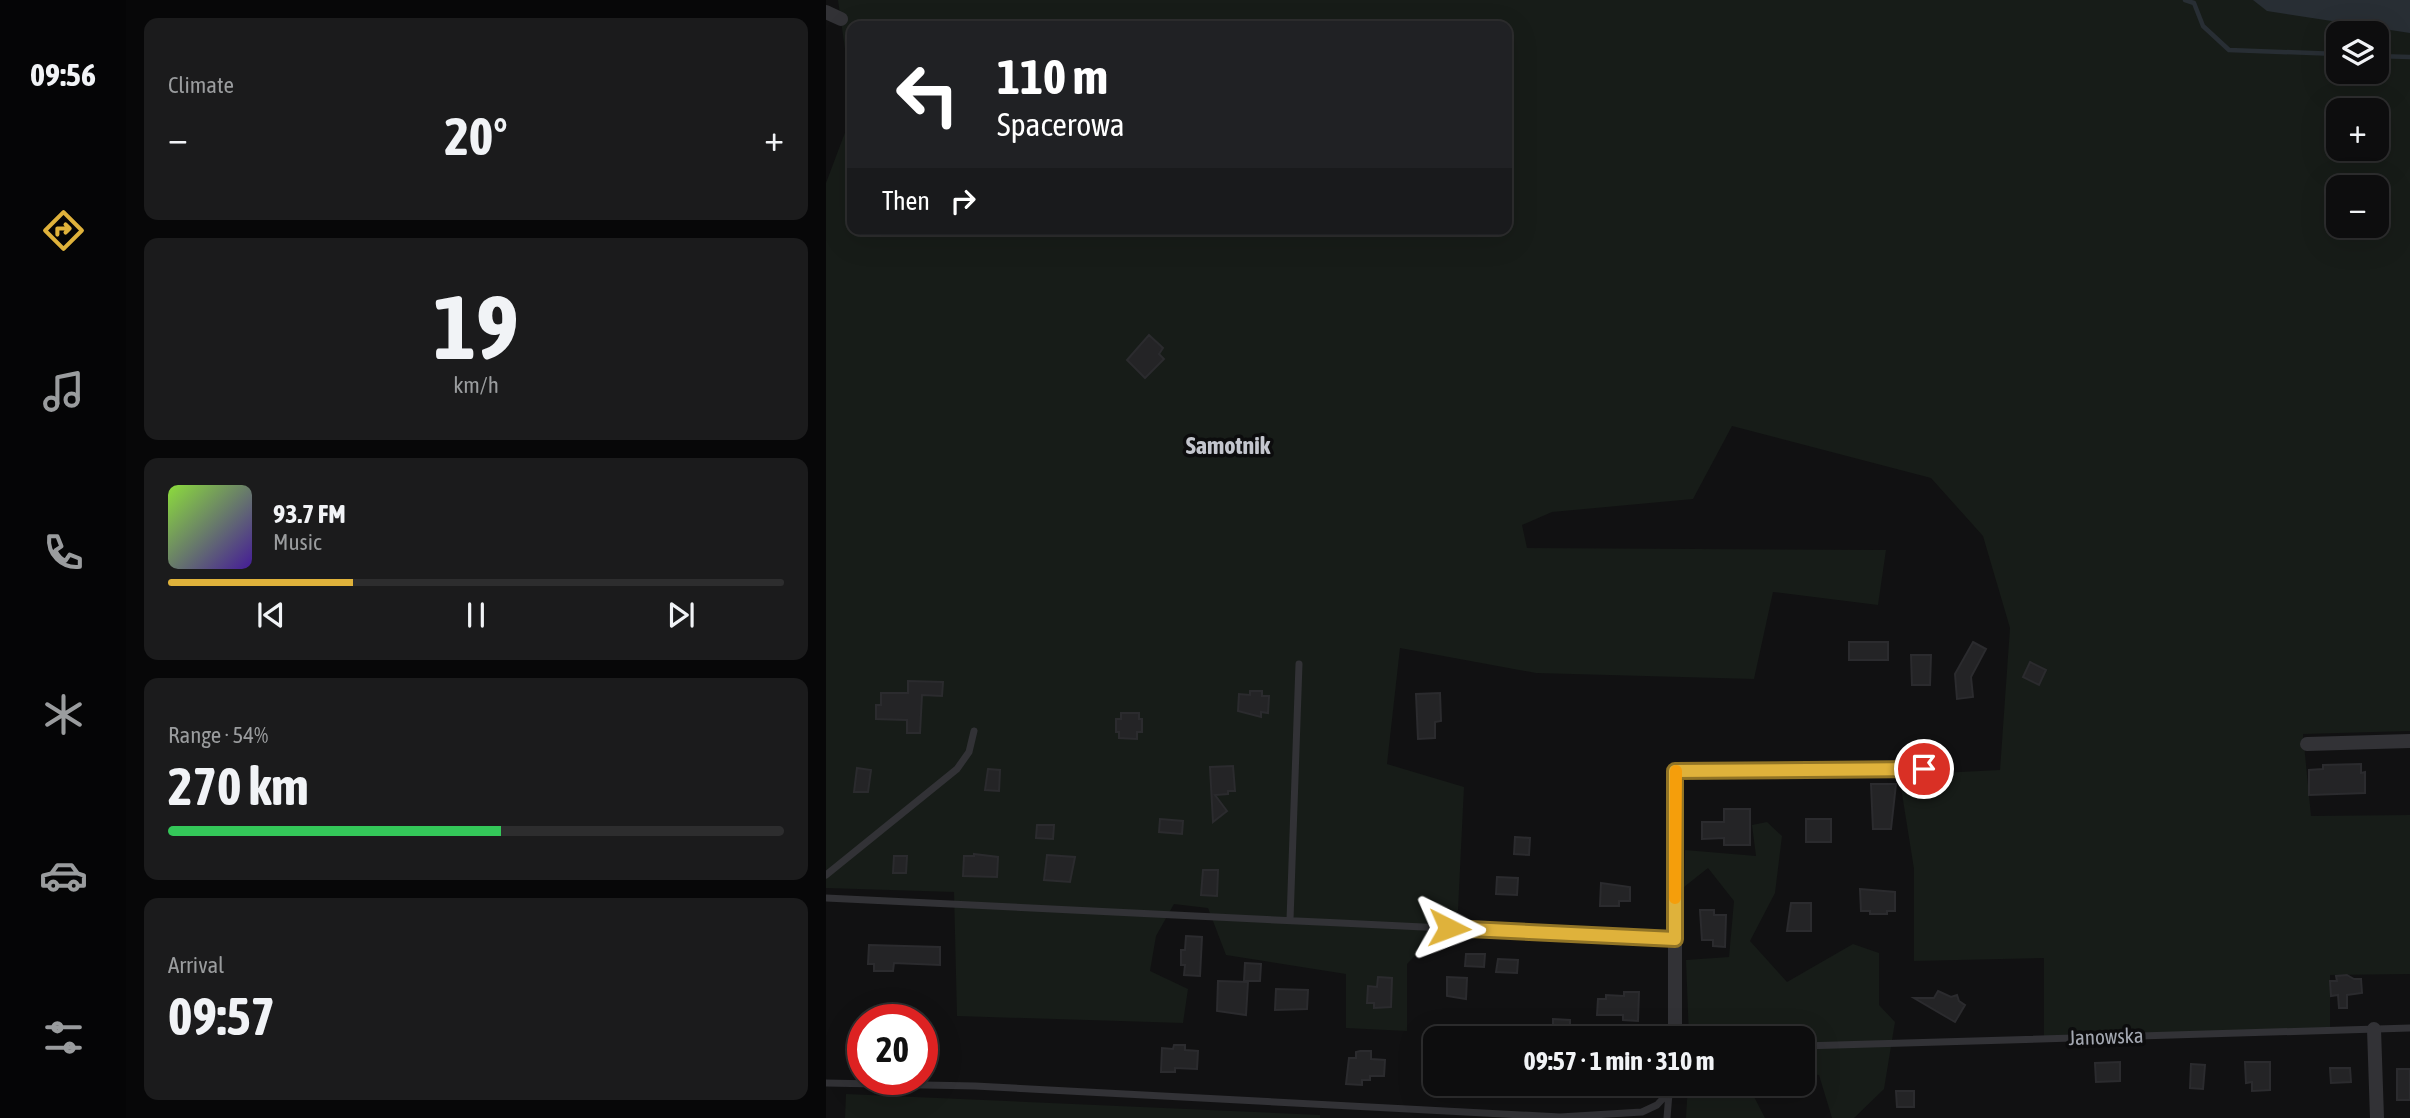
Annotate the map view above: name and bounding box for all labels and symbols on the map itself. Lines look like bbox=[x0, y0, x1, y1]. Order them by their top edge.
district label: Samotnik bbox=[1186, 432, 1271, 459]
pin bbox=[1894, 739, 1954, 799]
position arrow bbox=[1412, 891, 1486, 965]
speed limit sign: 20 bbox=[847, 1004, 938, 1095]
street label: Janowska bbox=[2068, 1023, 2144, 1049]

